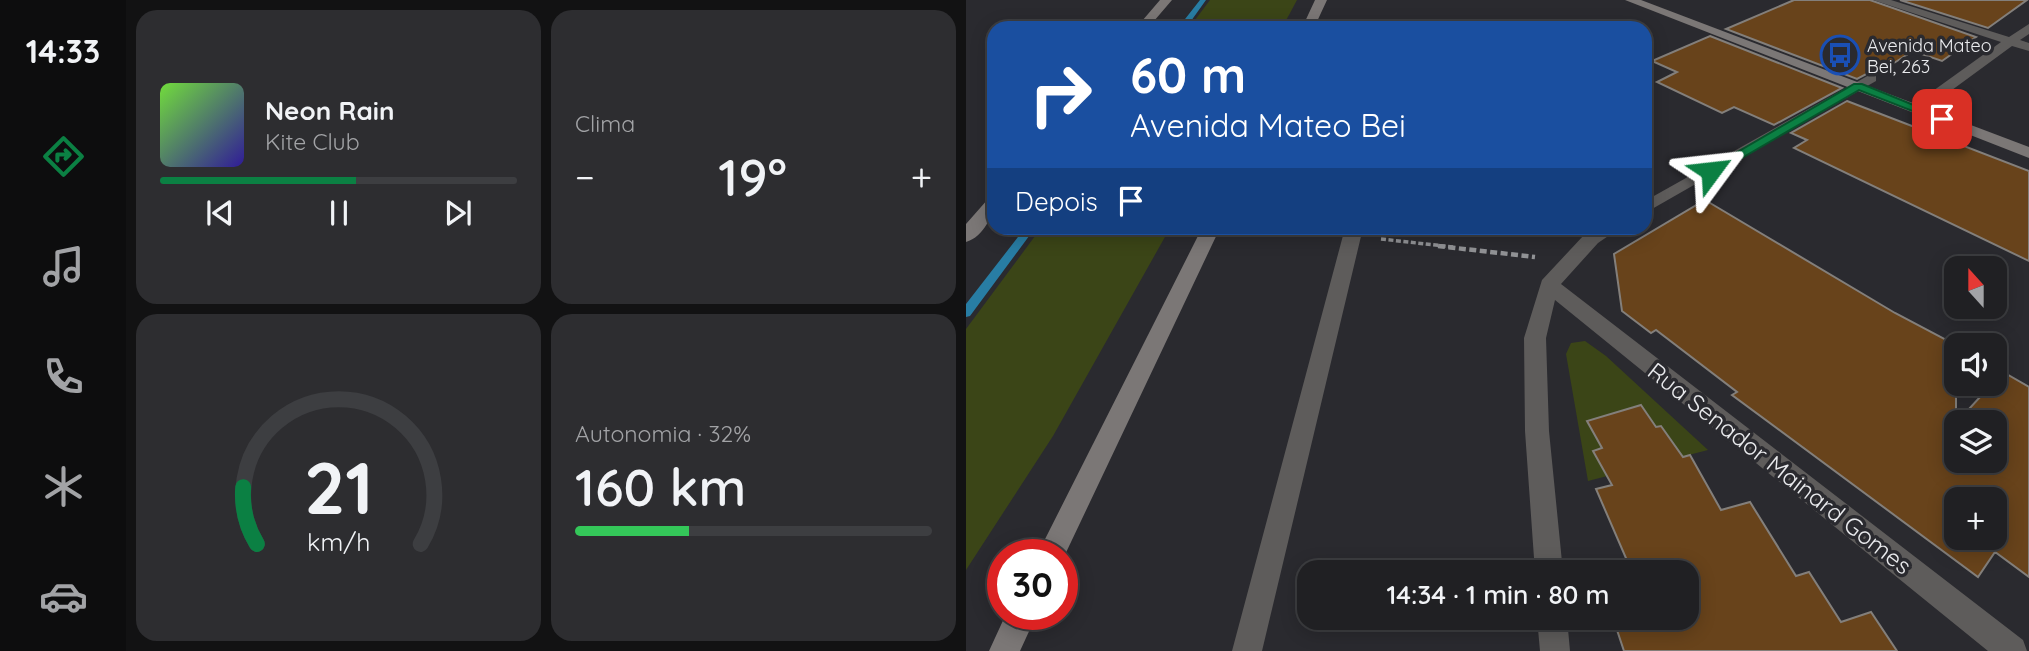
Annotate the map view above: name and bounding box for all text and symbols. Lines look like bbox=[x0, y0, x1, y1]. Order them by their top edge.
text: 14:33 bbox=[26, 31, 100, 71]
bus stop icon: Avenida Mateo Bei, 263 bbox=[1819, 34, 1861, 76]
place label: Avenida Mateo Bei, 263 bbox=[1867, 34, 1992, 78]
text: 60 m bbox=[1130, 44, 1246, 105]
icon: right bbox=[1015, 49, 1106, 140]
pin bbox=[1912, 89, 1972, 149]
text: Neon Rain bbox=[265, 94, 394, 127]
icon: arrive bbox=[1923, 100, 1961, 138]
text: Avenida Mateo Bei bbox=[1130, 105, 1406, 145]
text: Clima bbox=[575, 109, 635, 138]
text: Kite Club bbox=[265, 127, 360, 156]
icon: directions bbox=[39, 132, 88, 181]
position arrow bbox=[1674, 134, 1748, 208]
text: 19° bbox=[718, 144, 787, 209]
text: − bbox=[575, 153, 595, 201]
text: + bbox=[911, 153, 932, 201]
icon: arrive bbox=[1112, 182, 1150, 220]
text: Depois bbox=[1015, 185, 1098, 218]
icon: previous bbox=[201, 194, 239, 232]
icon: pause bbox=[320, 194, 358, 232]
icon: next bbox=[439, 194, 477, 232]
icon: music bbox=[39, 242, 88, 291]
north arrow bbox=[1944, 256, 2007, 318]
map controls bbox=[1944, 256, 2007, 550]
button: sound bbox=[1944, 333, 2007, 396]
icon: phone bbox=[39, 352, 88, 401]
street label: Rua Senador Mainard Gomes bbox=[1642, 356, 1918, 580]
button: layers bbox=[1944, 410, 2007, 473]
text: Autonomia · 32% bbox=[575, 419, 751, 448]
text: 21 bbox=[304, 441, 373, 532]
text: 160 km bbox=[575, 454, 746, 519]
icon: climate bbox=[39, 462, 88, 511]
button: + bbox=[1944, 487, 2007, 550]
text: km/h bbox=[307, 525, 370, 556]
speed limit sign: 30 bbox=[987, 539, 1078, 630]
icon: car bbox=[39, 572, 88, 621]
text: 14:34 · 1 min · 80 m bbox=[1386, 578, 1610, 611]

